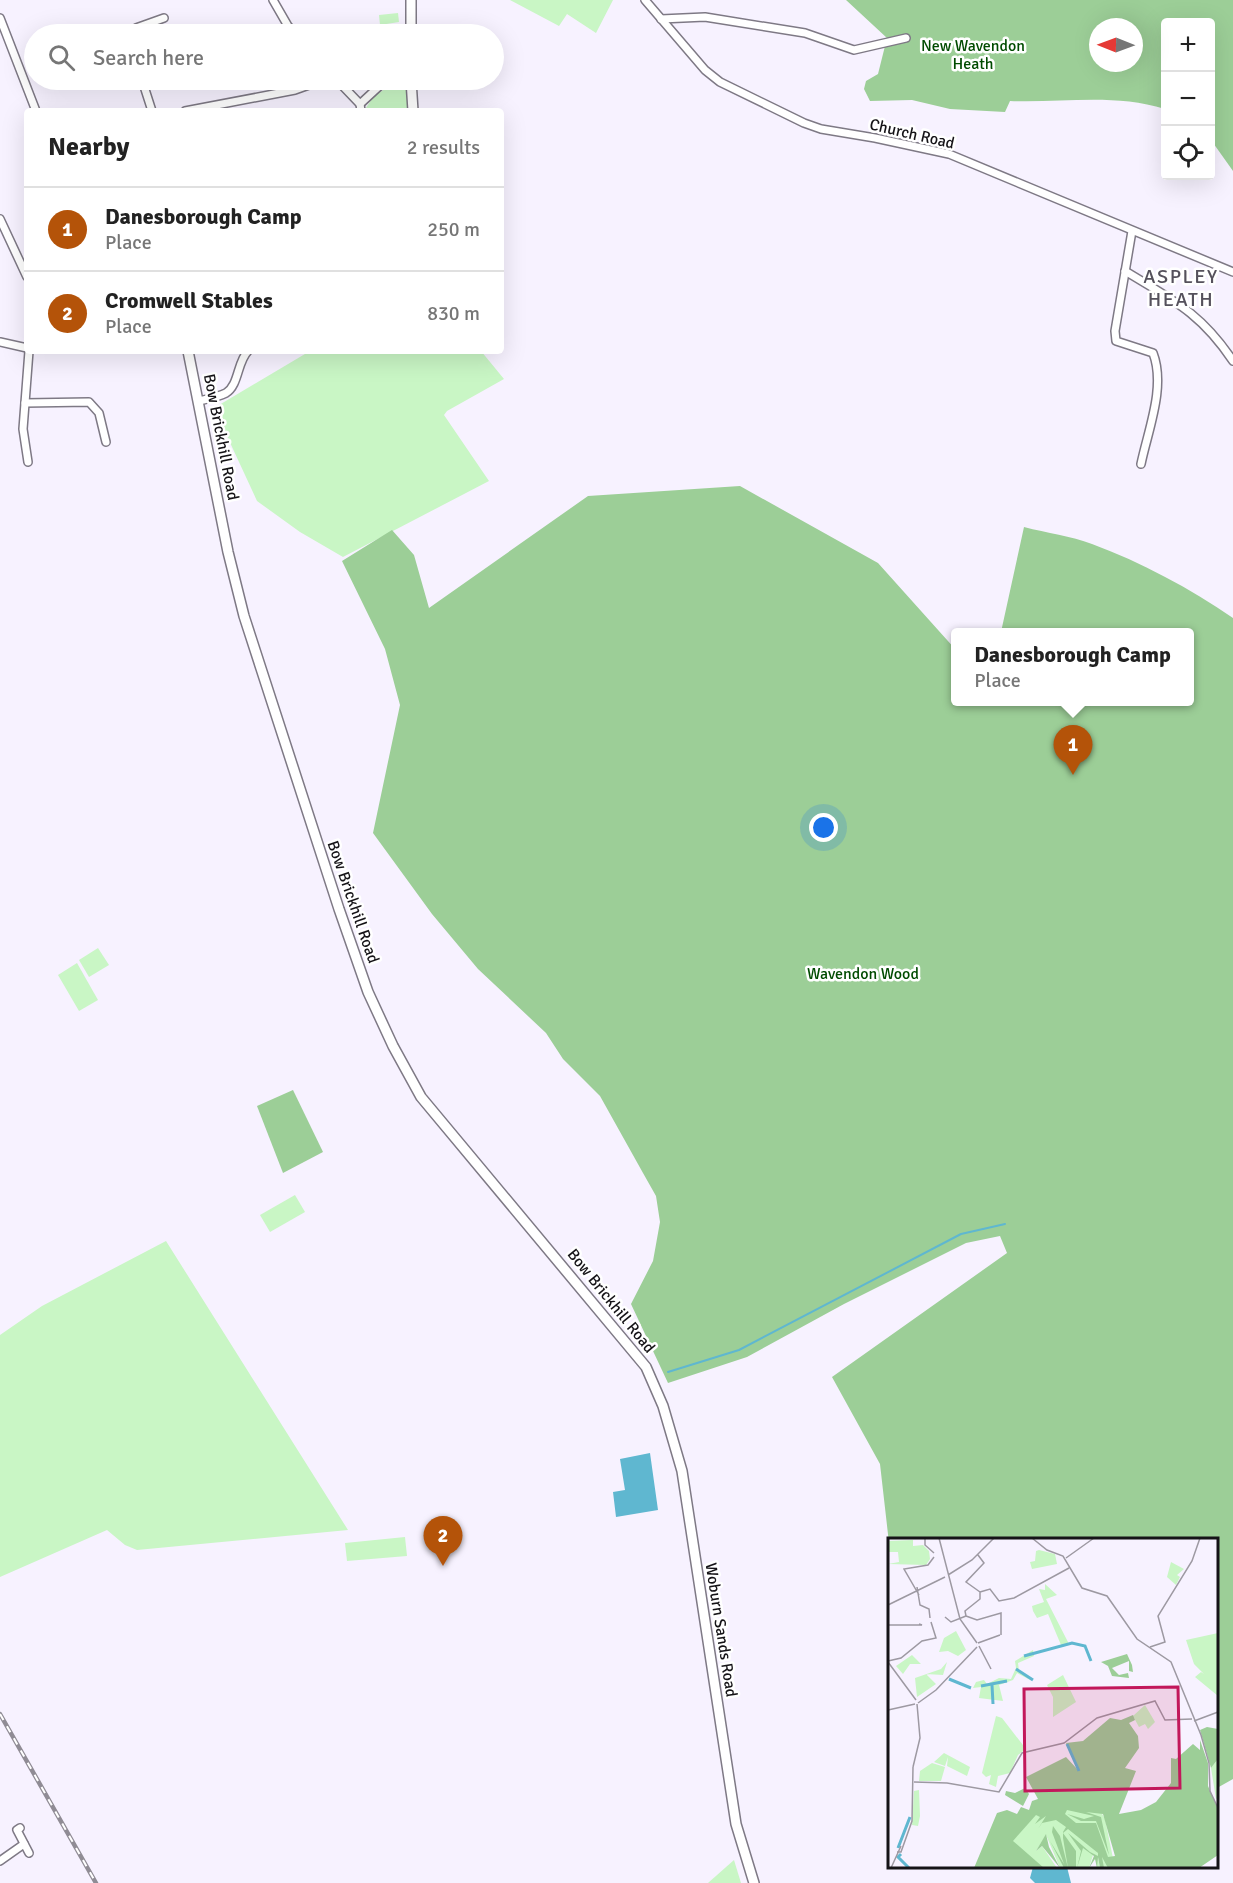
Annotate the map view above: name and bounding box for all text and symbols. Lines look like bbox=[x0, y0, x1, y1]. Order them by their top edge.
north arrow bbox=[1089, 18, 1143, 72]
map controls bbox=[1161, 18, 1215, 180]
button: + bbox=[1161, 18, 1215, 72]
search box bbox=[24, 24, 504, 90]
park label: New Wavendon Heath bbox=[921, 36, 1025, 74]
icon: search bbox=[45, 41, 78, 74]
text: Search here bbox=[93, 44, 204, 71]
button: − bbox=[1161, 72, 1215, 126]
street label: Church Road bbox=[867, 115, 957, 153]
button: locate bbox=[1161, 126, 1215, 180]
text: Nearby bbox=[48, 131, 129, 163]
text: 2 results bbox=[407, 135, 480, 160]
text: Danesborough Camp bbox=[105, 203, 302, 230]
text: 1 bbox=[62, 217, 73, 242]
text: 250 m bbox=[427, 217, 480, 242]
text: Place bbox=[105, 230, 152, 255]
district label: ASPLEY HEATH bbox=[1143, 264, 1219, 312]
text: Cromwell Stables bbox=[105, 287, 273, 314]
text: 2 bbox=[62, 301, 73, 326]
text: 830 m bbox=[427, 301, 480, 326]
text: Place bbox=[105, 314, 152, 339]
street label: Bow Brickhill Road bbox=[199, 372, 243, 502]
popup bbox=[951, 628, 1194, 706]
text: Danesborough Camp bbox=[974, 641, 1171, 668]
text: Place bbox=[974, 668, 1021, 693]
pin: 1 bbox=[1054, 726, 1092, 775]
your location bbox=[809, 813, 838, 842]
street label: Bow Brickhill Road bbox=[323, 838, 383, 966]
park label: Wavendon Wood bbox=[807, 964, 919, 984]
street label: Bow Brickhill Road bbox=[563, 1245, 659, 1357]
pin: 2 bbox=[424, 1516, 462, 1566]
inset map bbox=[888, 1538, 1218, 1868]
street label: Woburn Sands Road bbox=[701, 1561, 741, 1699]

